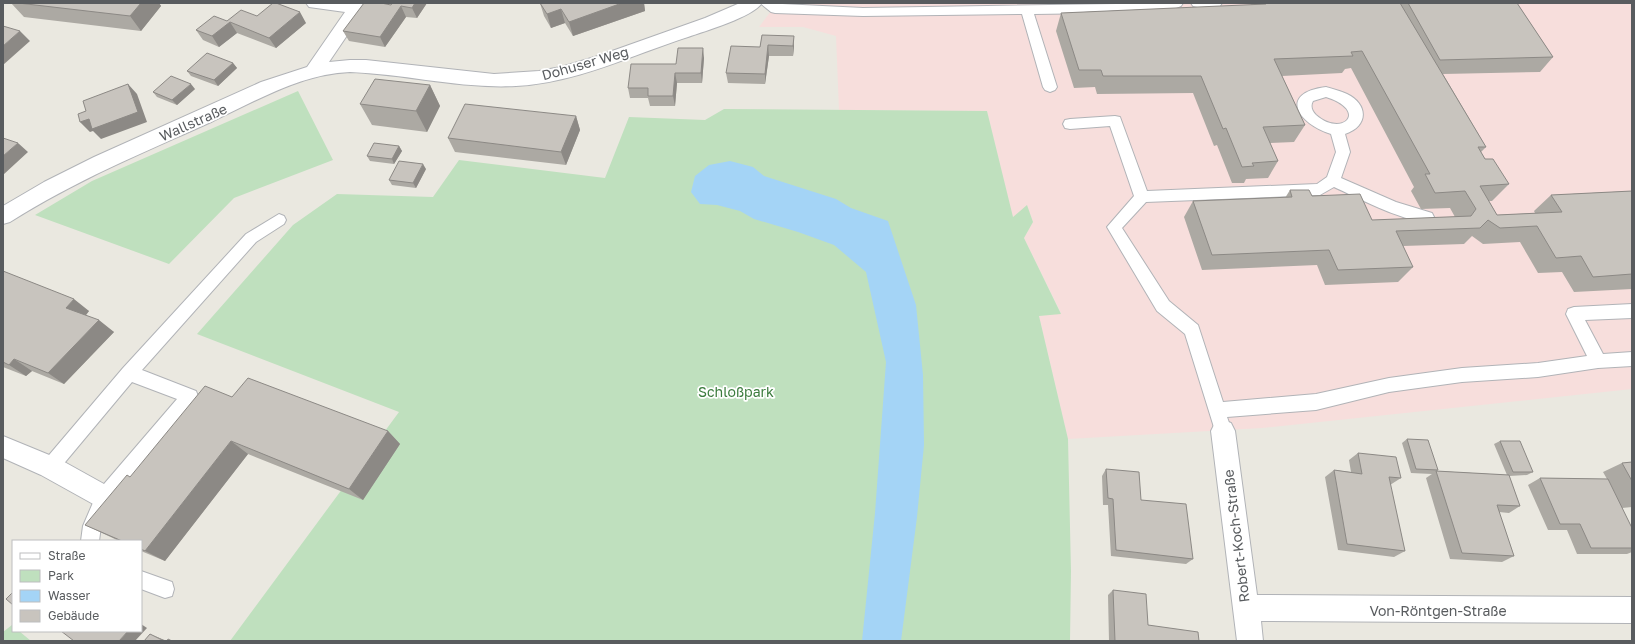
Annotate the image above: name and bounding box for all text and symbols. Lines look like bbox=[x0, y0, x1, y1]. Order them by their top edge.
street label: Dohuser Weg bbox=[540, 43, 630, 83]
street label: Wallstraße bbox=[157, 100, 229, 144]
park label: Schloßpark bbox=[698, 383, 774, 400]
street label: Robert-Koch-Straße bbox=[1219, 468, 1253, 604]
legend bbox=[12, 540, 142, 632]
text: Straße bbox=[48, 548, 86, 563]
text: Park bbox=[48, 568, 74, 583]
text: Wasser bbox=[48, 588, 91, 603]
street label: Von-Röntgen-Straße bbox=[1369, 602, 1507, 619]
text: Gebäude bbox=[48, 608, 99, 623]

